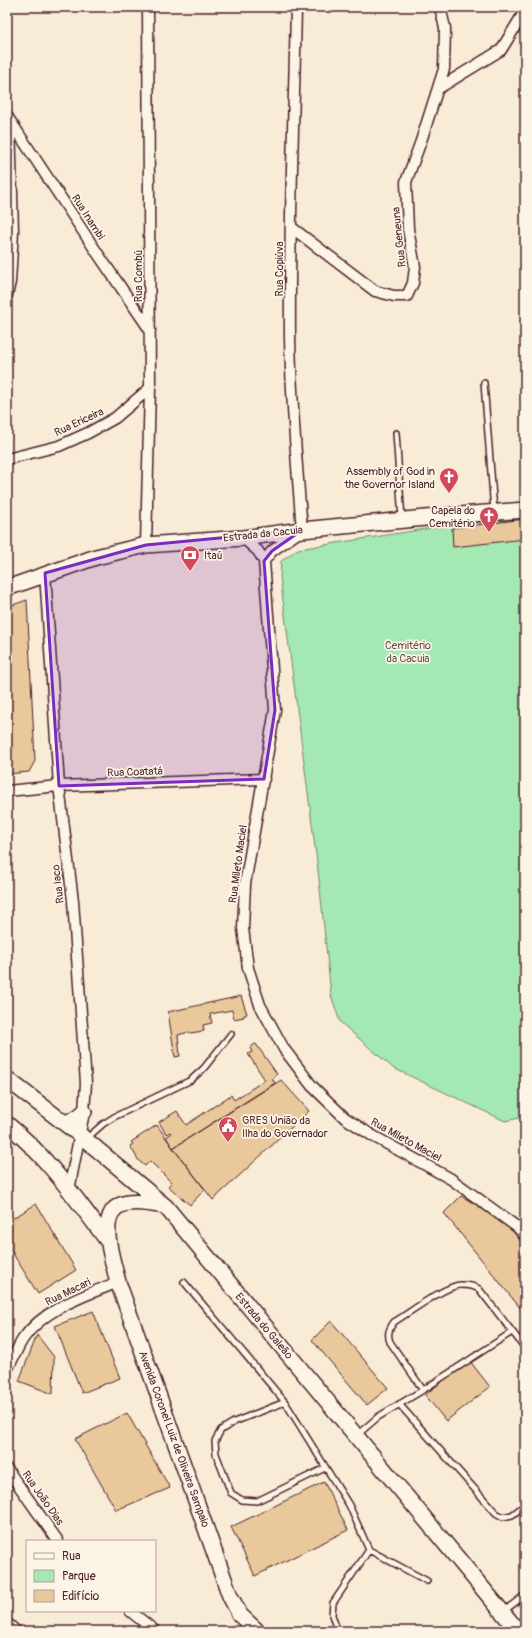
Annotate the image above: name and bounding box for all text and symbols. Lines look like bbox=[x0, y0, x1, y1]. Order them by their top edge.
street label: Rua Inambi bbox=[69, 192, 107, 242]
street label: Rua Geneuna bbox=[389, 206, 409, 268]
street label: Rua Copiúva bbox=[273, 241, 286, 297]
street label: Rua Combú bbox=[132, 250, 145, 302]
street label: Rua Ericeira bbox=[52, 405, 106, 439]
place label: Assembly of God in the Governor Island bbox=[343, 465, 435, 491]
church icon: Assembly of God in the Governor Island bbox=[438, 466, 460, 494]
place label: Capela do Cemitério bbox=[429, 504, 475, 530]
church icon: Capela do Cemitério bbox=[478, 505, 500, 533]
street label: Estrada da Cacuia bbox=[223, 523, 303, 545]
bank icon: Itaú bbox=[179, 544, 201, 572]
place label: Itaú bbox=[204, 549, 222, 562]
park label: Cemitério da Cacuia bbox=[385, 639, 431, 665]
street label: Rua Coatatá bbox=[107, 765, 163, 779]
street label: Rua Mileto Maciel bbox=[226, 824, 250, 904]
street label: Rua Iaco bbox=[49, 864, 67, 904]
place label: GRES União da Ilha do Governador bbox=[242, 1114, 328, 1140]
public building icon: GRES União da Ilha do Governador bbox=[217, 1115, 239, 1143]
street label: Rua Mileto Maciel bbox=[368, 1115, 444, 1165]
street label: Rua Macari bbox=[43, 1275, 93, 1309]
street label: Estrada do Galeão bbox=[233, 1290, 296, 1362]
street label: Avenida Coronel Luiz de Oliveira Sampaio bbox=[136, 1349, 212, 1529]
street label: Rua João Dias bbox=[19, 1468, 67, 1528]
legend bbox=[26, 1540, 156, 1612]
text: Rua bbox=[62, 1549, 81, 1564]
text: Parque bbox=[62, 1569, 96, 1584]
text: Edifício bbox=[62, 1589, 100, 1604]

